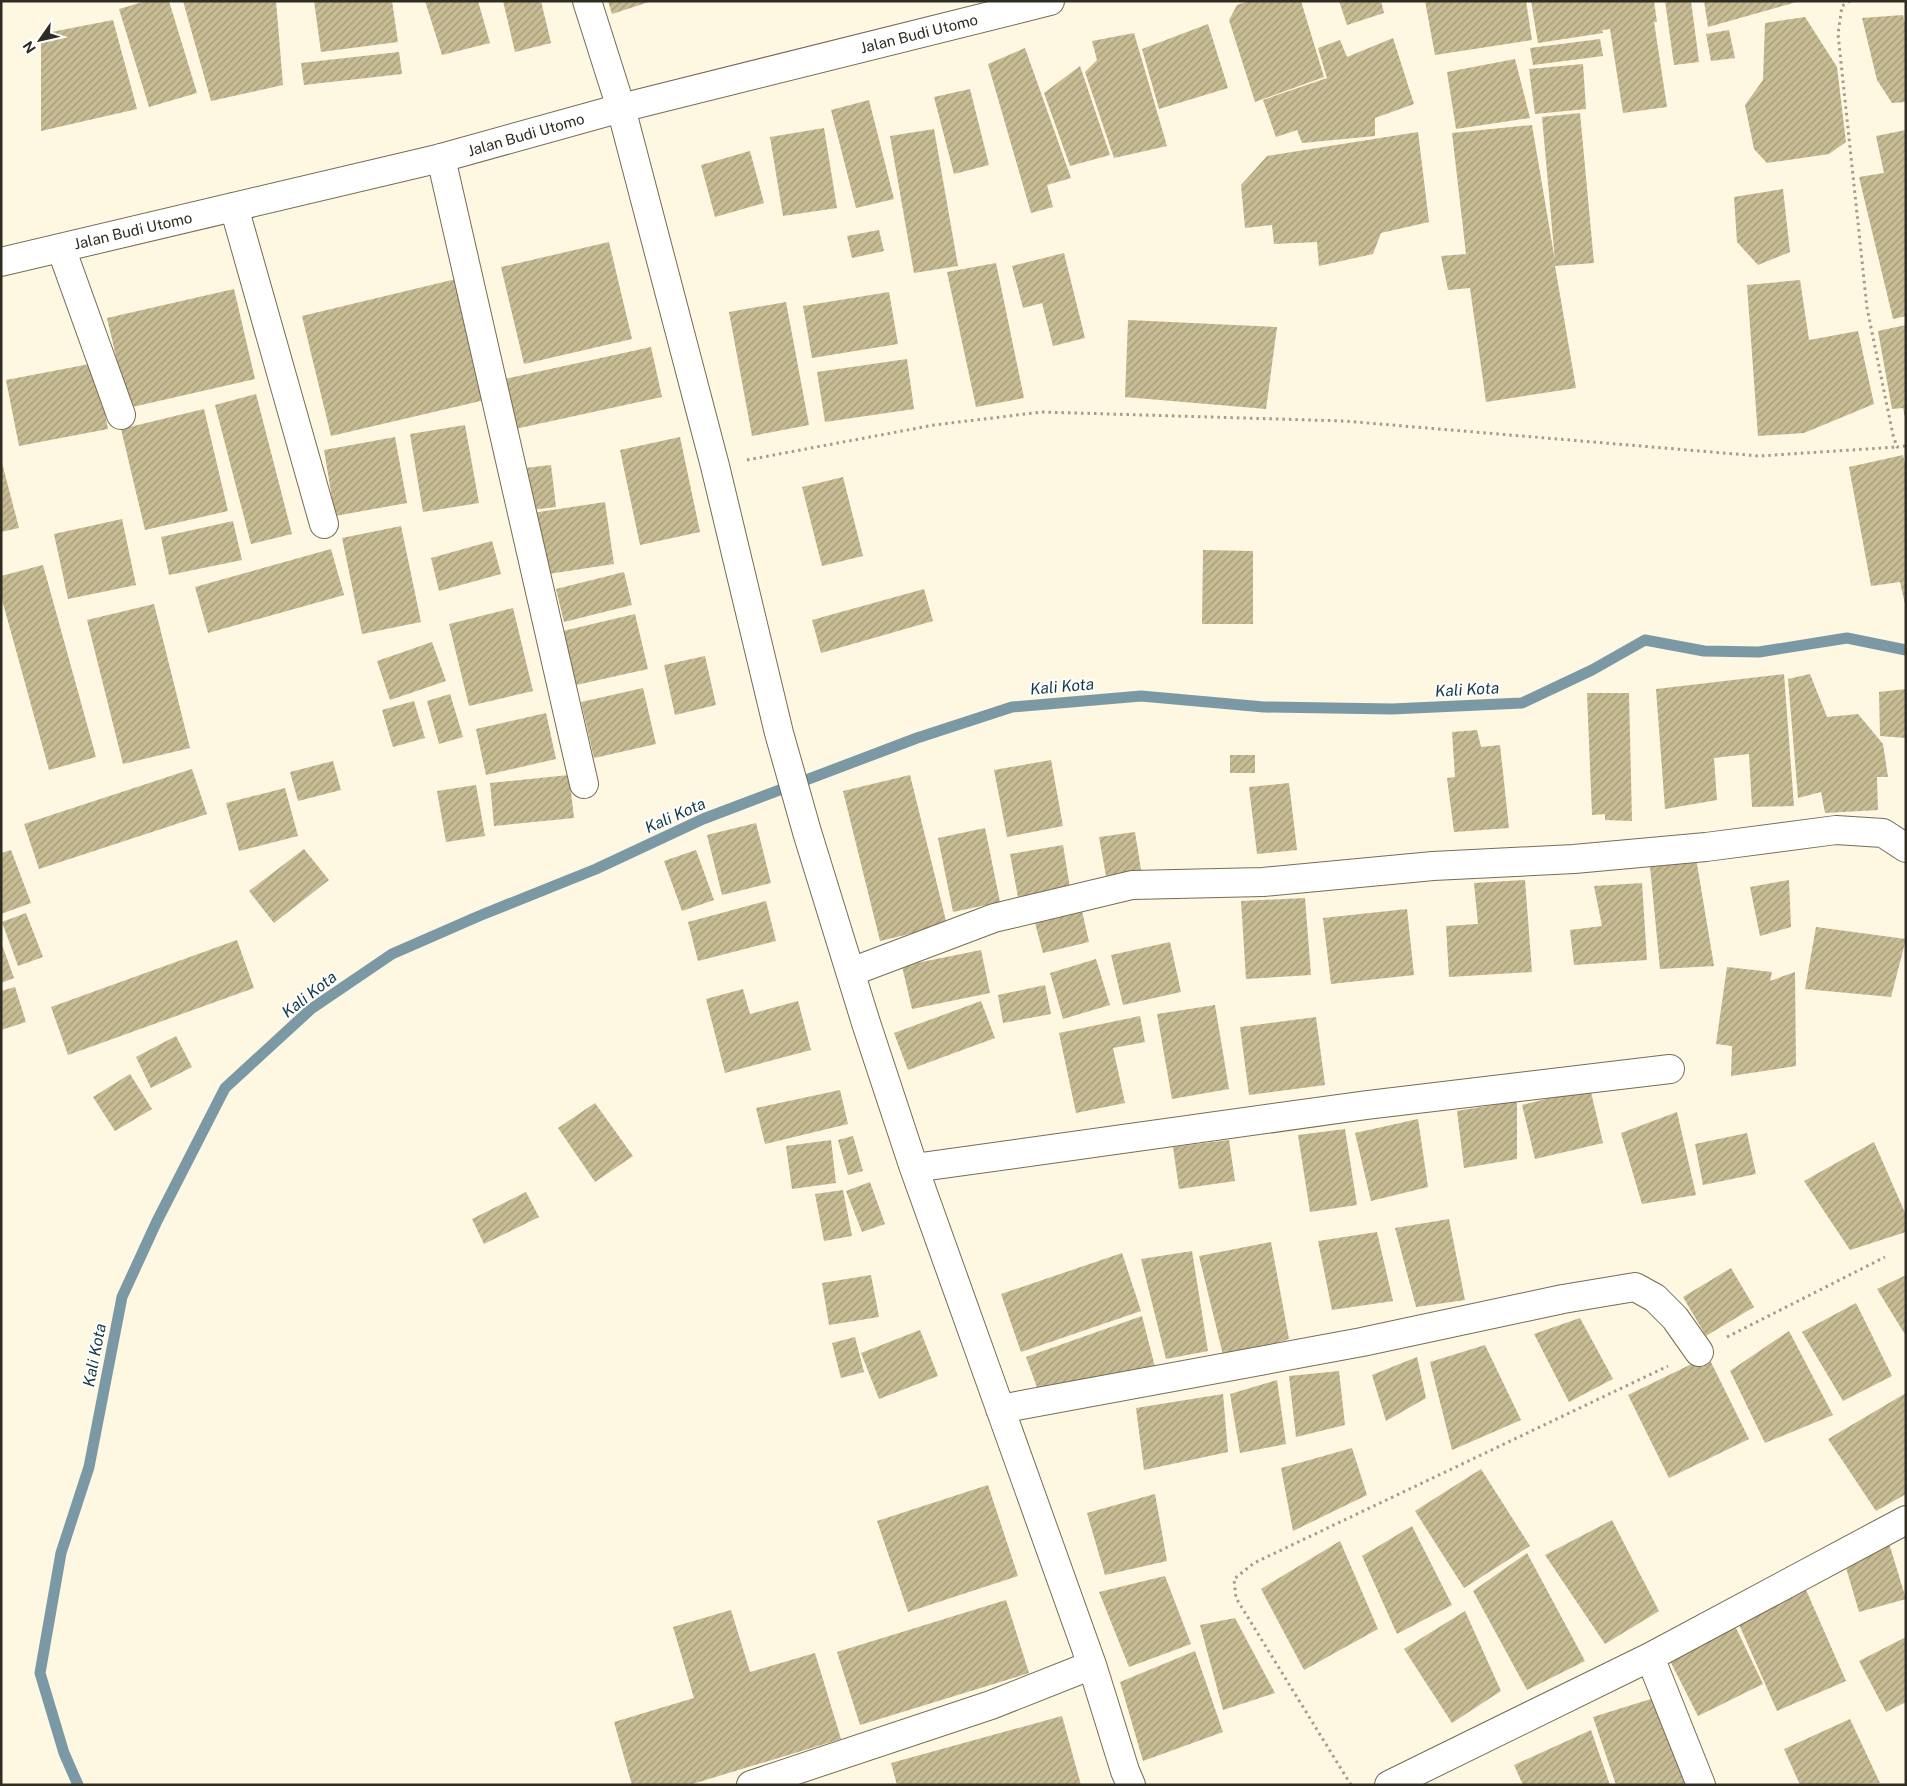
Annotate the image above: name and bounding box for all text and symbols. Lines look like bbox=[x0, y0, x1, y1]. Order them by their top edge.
street label: Jalan Budi Utomo bbox=[858, 11, 979, 56]
north arrow bbox=[15, 15, 65, 65]
text: N bbox=[20, 38, 39, 56]
street label: Jalan Budi Utomo bbox=[466, 110, 586, 159]
street label: Jalan Budi Utomo bbox=[72, 209, 194, 252]
water label: Kali Kota bbox=[1029, 674, 1095, 699]
water label: Kali Kota bbox=[1434, 678, 1500, 701]
water label: Kali Kota bbox=[642, 794, 708, 837]
water label: Kali Kota bbox=[278, 967, 340, 1022]
water label: Kali Kota bbox=[79, 1322, 110, 1388]

